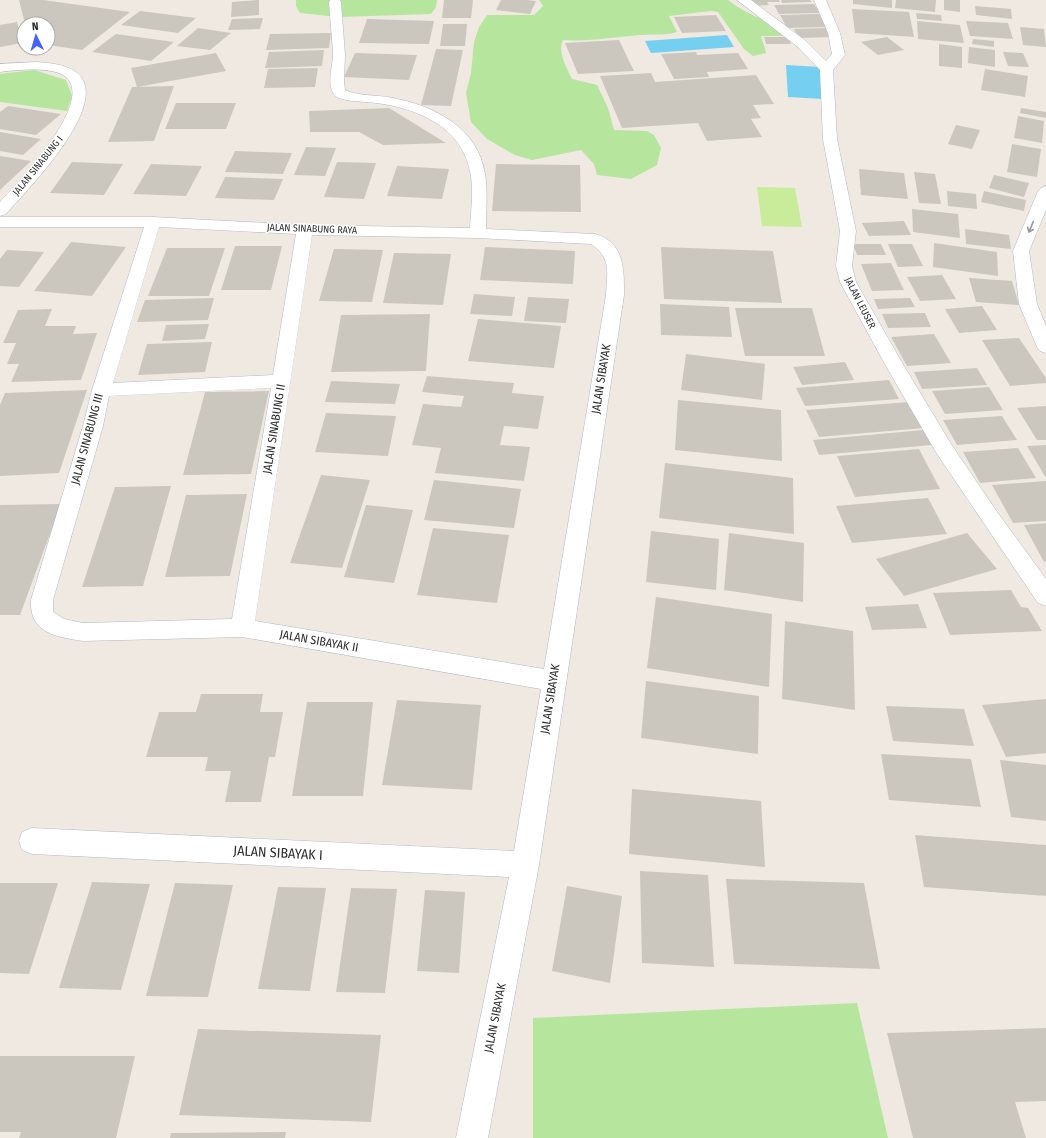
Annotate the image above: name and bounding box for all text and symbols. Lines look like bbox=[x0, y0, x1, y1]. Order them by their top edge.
north arrow bbox=[16, 16, 56, 56]
text: N bbox=[31, 20, 39, 33]
street label: JALAN SINABUNG I bbox=[10, 134, 66, 198]
one-way arrow bbox=[1027, 220, 1034, 232]
street label: JALAN SINABUNG RAYA bbox=[267, 221, 358, 237]
street label: JALAN LEUSER bbox=[842, 275, 878, 331]
street label: JALAN SIBAYAK bbox=[589, 342, 614, 415]
street label: JALAN SINABUNG II bbox=[260, 383, 288, 475]
street label: JALAN SINABUNG III bbox=[68, 392, 106, 486]
street label: JALAN SIBAYAK II bbox=[278, 627, 360, 655]
street label: JALAN SIBAYAK bbox=[538, 662, 563, 735]
street label: JALAN SIBAYAK I bbox=[233, 842, 323, 864]
street label: JALAN SIBAYAK bbox=[481, 981, 509, 1054]

